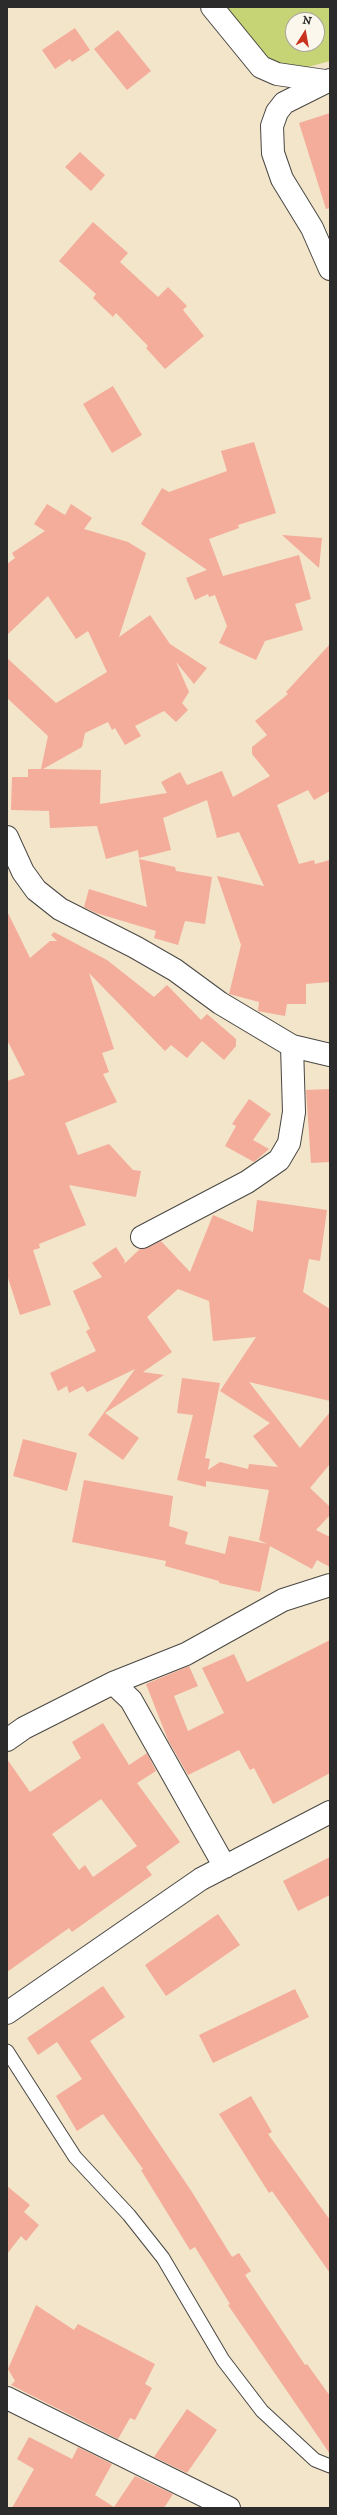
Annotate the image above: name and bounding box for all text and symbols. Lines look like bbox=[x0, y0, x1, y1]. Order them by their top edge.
north arrow bbox=[285, 12, 325, 52]
text: N bbox=[301, 13, 313, 29]

